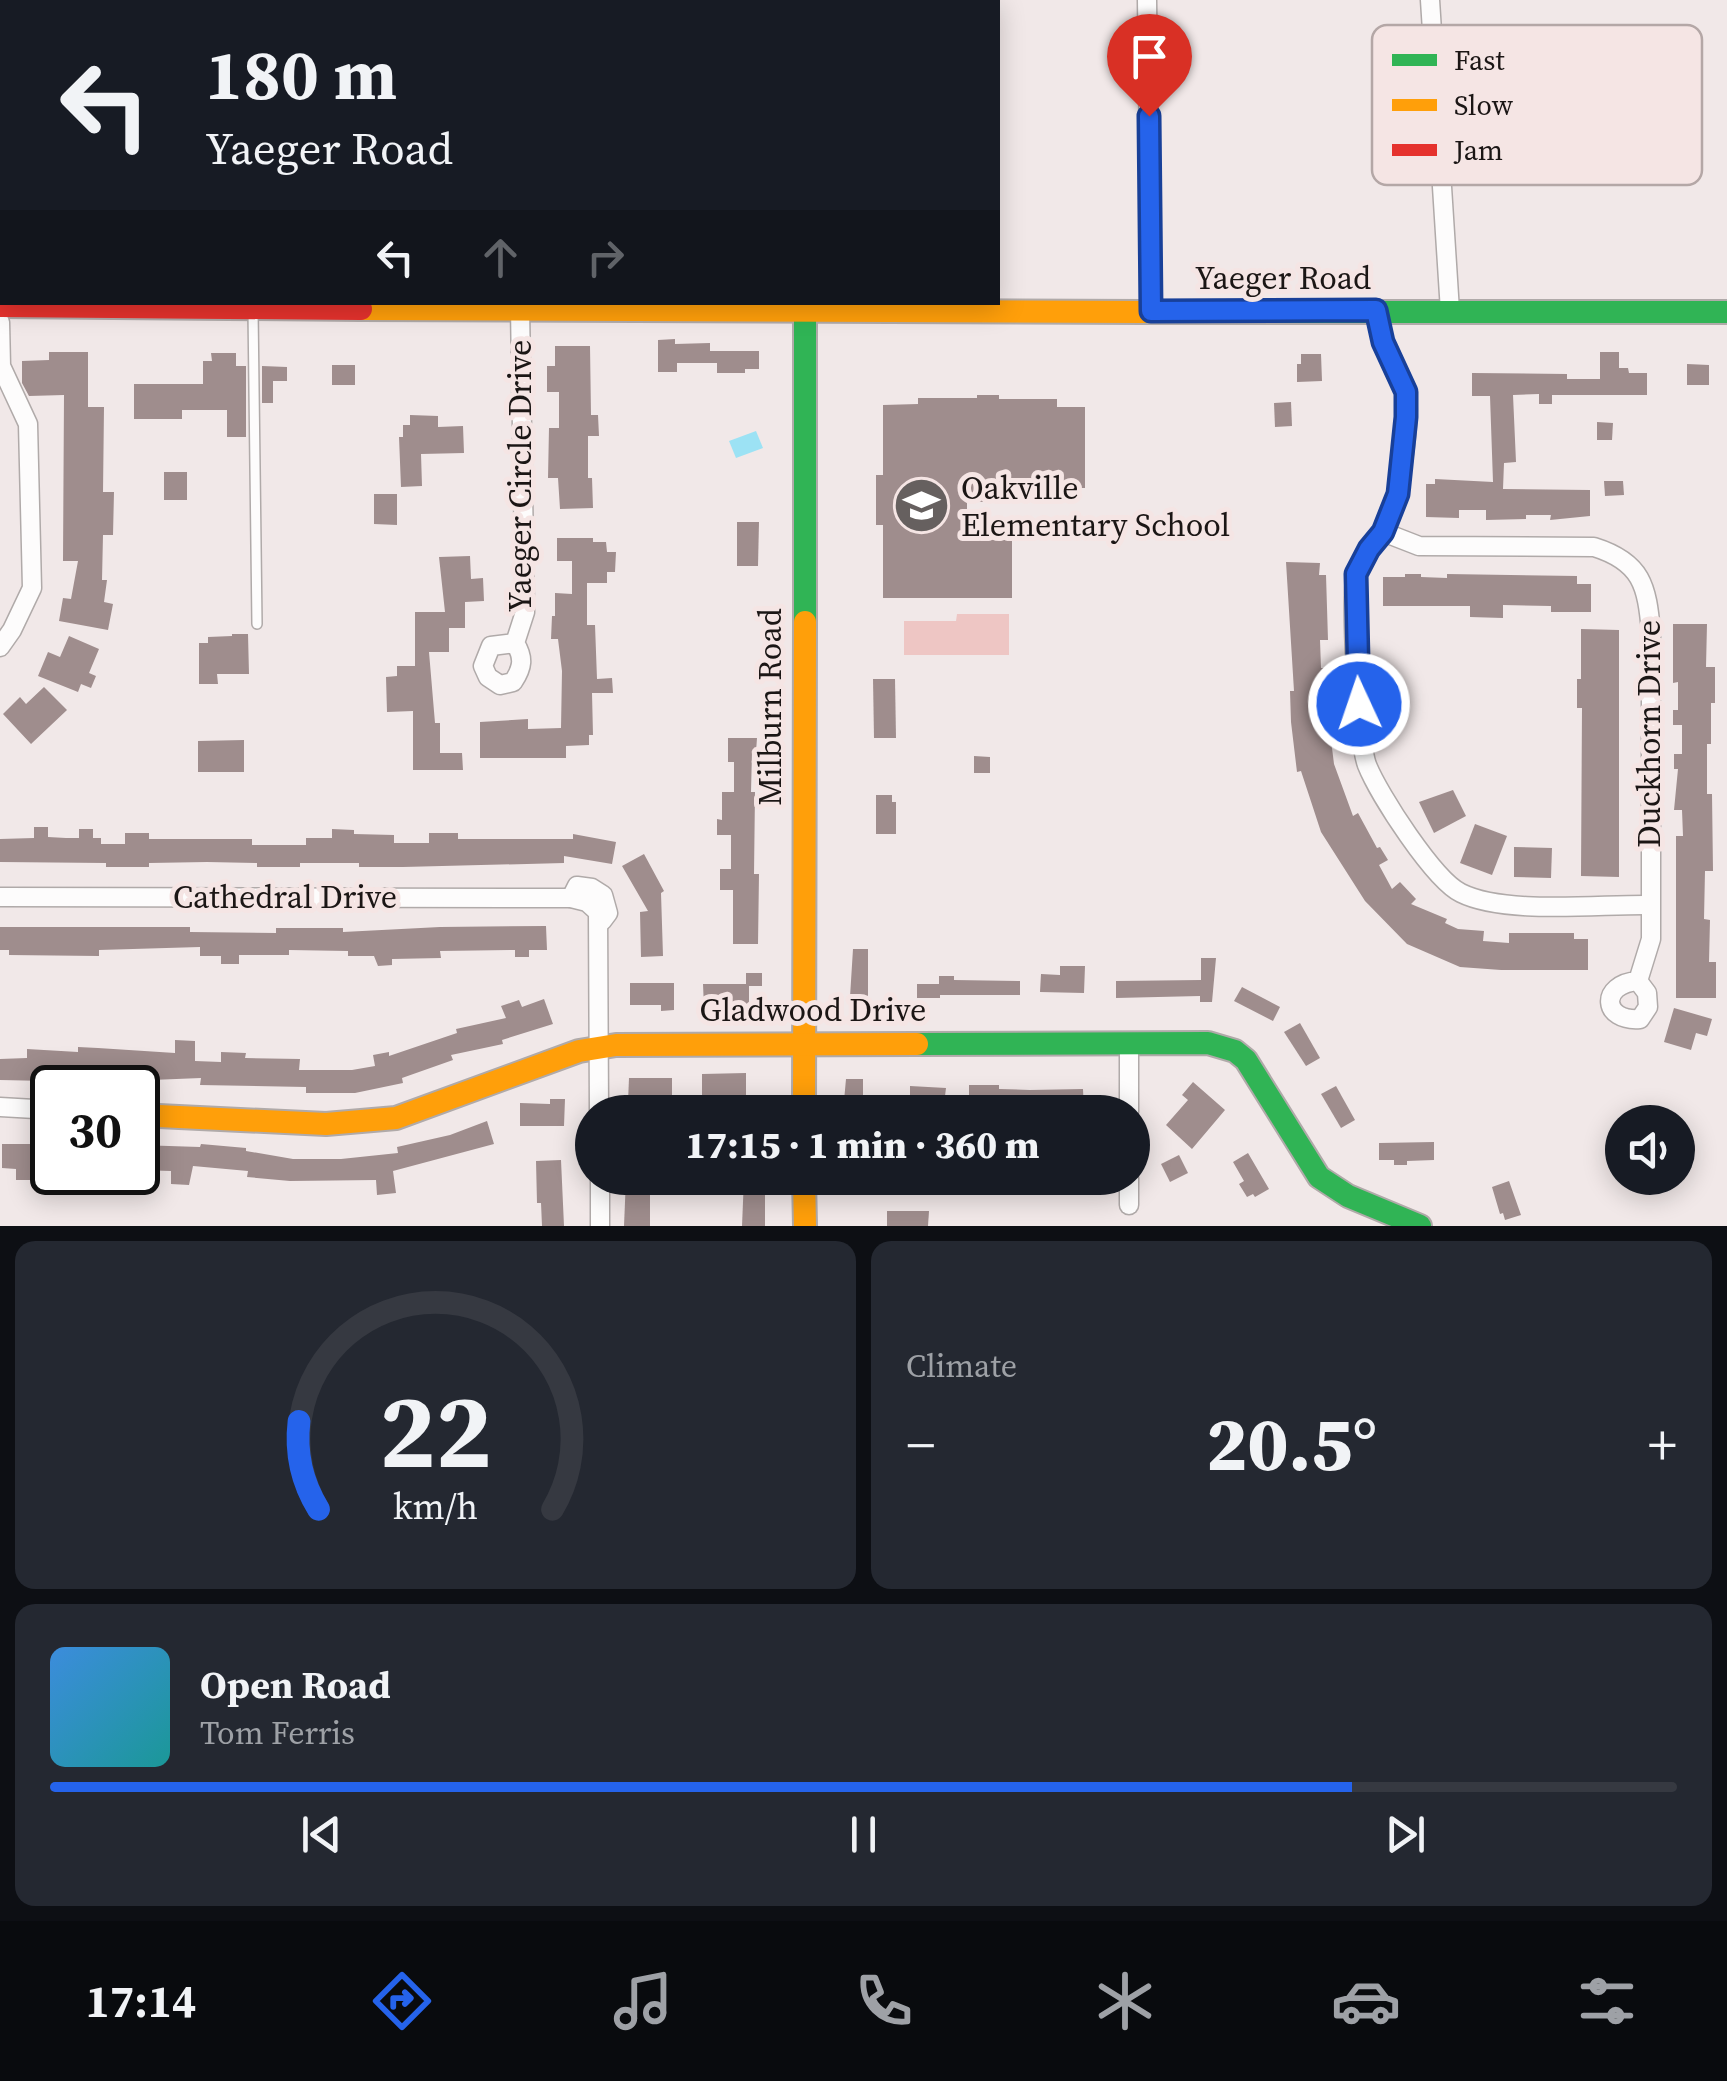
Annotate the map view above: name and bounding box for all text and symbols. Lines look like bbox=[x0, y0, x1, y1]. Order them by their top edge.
pin bbox=[1107, 14, 1192, 117]
legend bbox=[1372, 25, 1702, 185]
text: 180 m bbox=[205, 26, 397, 122]
icon: arrive bbox=[1122, 29, 1177, 84]
icon: left bbox=[40, 40, 170, 170]
text: Fast bbox=[1454, 41, 1505, 79]
text: Slow bbox=[1454, 86, 1514, 124]
text: Yaeger Road bbox=[205, 117, 453, 179]
text: Jam bbox=[1453, 131, 1503, 169]
icon: left bbox=[368, 230, 423, 285]
icon: ahead bbox=[473, 230, 528, 285]
icon: right bbox=[578, 230, 633, 285]
street label: Yaeger Road bbox=[1195, 256, 1371, 300]
street label: Yaeger Circle Drive bbox=[498, 340, 542, 612]
place label: Oakville Elementary School bbox=[961, 466, 1230, 547]
school or university icon: Oakville Elementary School bbox=[892, 476, 952, 536]
street label: Milburn Road bbox=[748, 608, 792, 806]
street label: Duckhorn Drive bbox=[1627, 620, 1671, 848]
position arrow bbox=[1307, 652, 1411, 756]
street label: Cathedral Drive bbox=[173, 875, 397, 919]
street label: Gladwood Drive bbox=[700, 988, 926, 1032]
speed limit sign: 30 bbox=[30, 1065, 160, 1195]
map controls bbox=[1605, 1105, 1695, 1195]
button: sound bbox=[1605, 1105, 1695, 1195]
text: 17:15 · 1 min · 360 m bbox=[685, 1119, 1040, 1171]
text: Climate bbox=[906, 1344, 1017, 1388]
text: 22 bbox=[379, 1359, 492, 1502]
text: 20.5° bbox=[1206, 1392, 1377, 1495]
text: − bbox=[906, 1407, 935, 1482]
text: + bbox=[1648, 1407, 1677, 1482]
text: km/h bbox=[393, 1482, 478, 1531]
text: Open Road bbox=[200, 1659, 391, 1711]
text: Tom Ferris bbox=[200, 1711, 355, 1755]
icon: previous bbox=[294, 1807, 349, 1862]
icon: pause bbox=[836, 1807, 891, 1862]
icon: next bbox=[1378, 1807, 1433, 1862]
icon: directions bbox=[367, 1966, 437, 2036]
icon: music bbox=[608, 1966, 678, 2036]
icon: phone bbox=[849, 1966, 919, 2036]
icon: climate bbox=[1090, 1966, 1160, 2036]
icon: car bbox=[1331, 1966, 1401, 2036]
icon: filters bbox=[1572, 1966, 1642, 2036]
text: 17:14 bbox=[85, 1970, 196, 2032]

